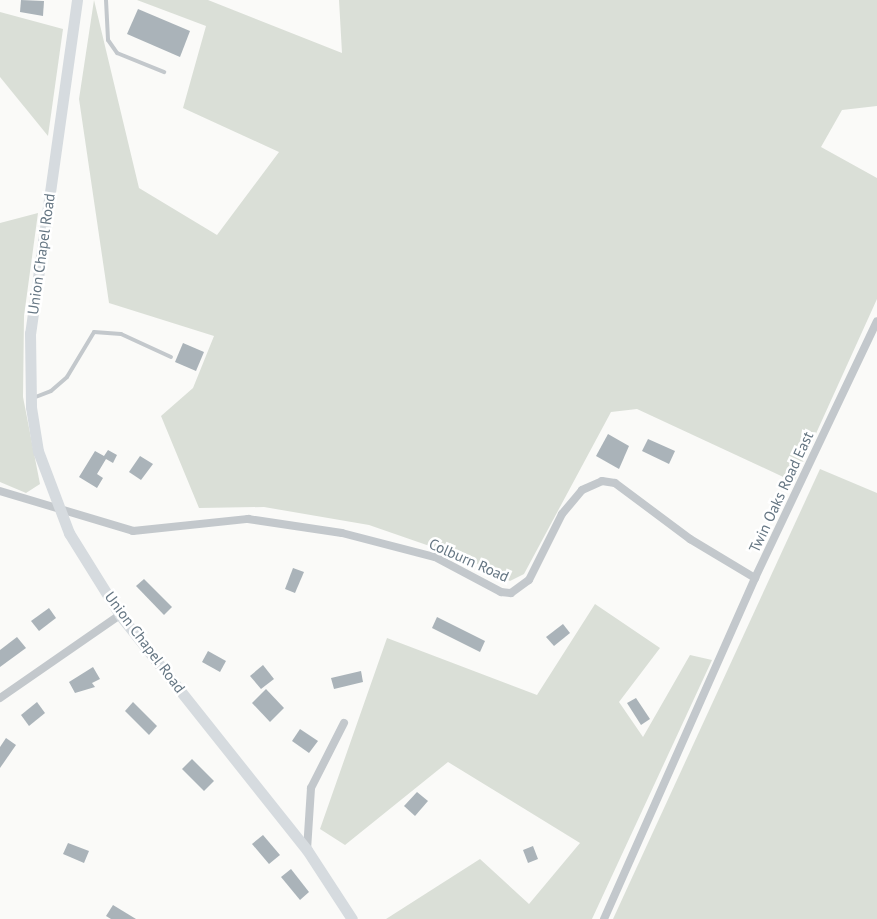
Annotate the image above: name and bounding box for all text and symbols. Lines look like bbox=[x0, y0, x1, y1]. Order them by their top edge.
street label: Union Chapel Road bbox=[24, 192, 58, 316]
street label: Twin Oaks Road East bbox=[745, 429, 817, 555]
street label: Colburn Road bbox=[426, 534, 512, 586]
street label: Union Chapel Road bbox=[101, 588, 189, 696]

